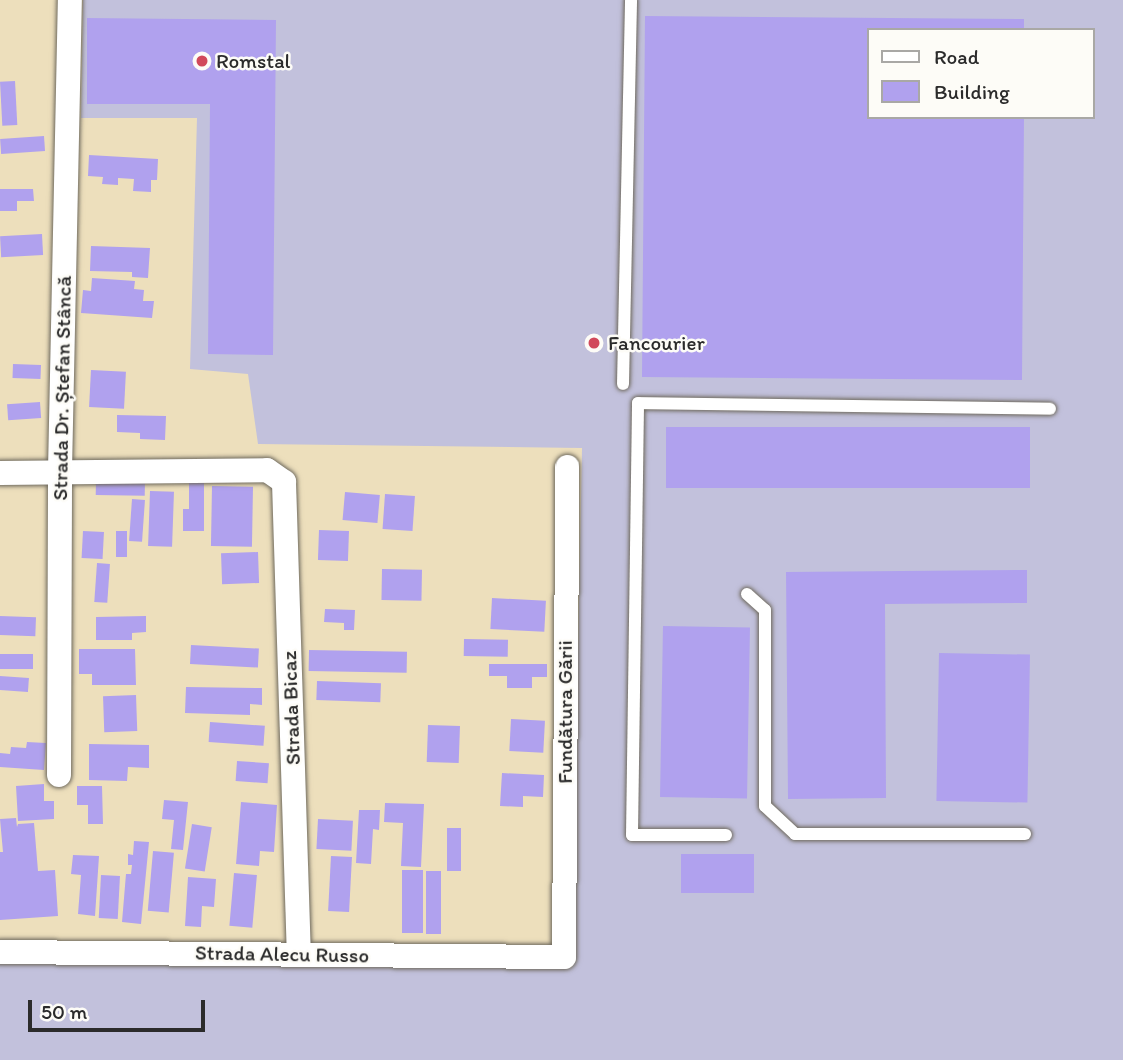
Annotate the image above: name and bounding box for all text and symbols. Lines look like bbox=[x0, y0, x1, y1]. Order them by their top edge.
legend bbox=[867, 28, 1095, 119]
text: Road bbox=[934, 44, 979, 69]
place label: Romstal bbox=[216, 48, 290, 74]
marker: Romstal bbox=[194, 53, 210, 69]
text: Building bbox=[934, 79, 1010, 104]
street label: Strada Dr. Ștefan Stâncă bbox=[47, 276, 77, 500]
place label: Fancourier bbox=[608, 330, 705, 356]
marker: Fancourier bbox=[586, 335, 602, 351]
street label: Fundătura Gării bbox=[552, 640, 578, 784]
street label: Strada Bicaz bbox=[276, 651, 306, 765]
street label: Strada Alecu Russo bbox=[195, 940, 369, 968]
scale bar bbox=[32, 986, 208, 1030]
text: 50 m bbox=[41, 999, 87, 1024]

